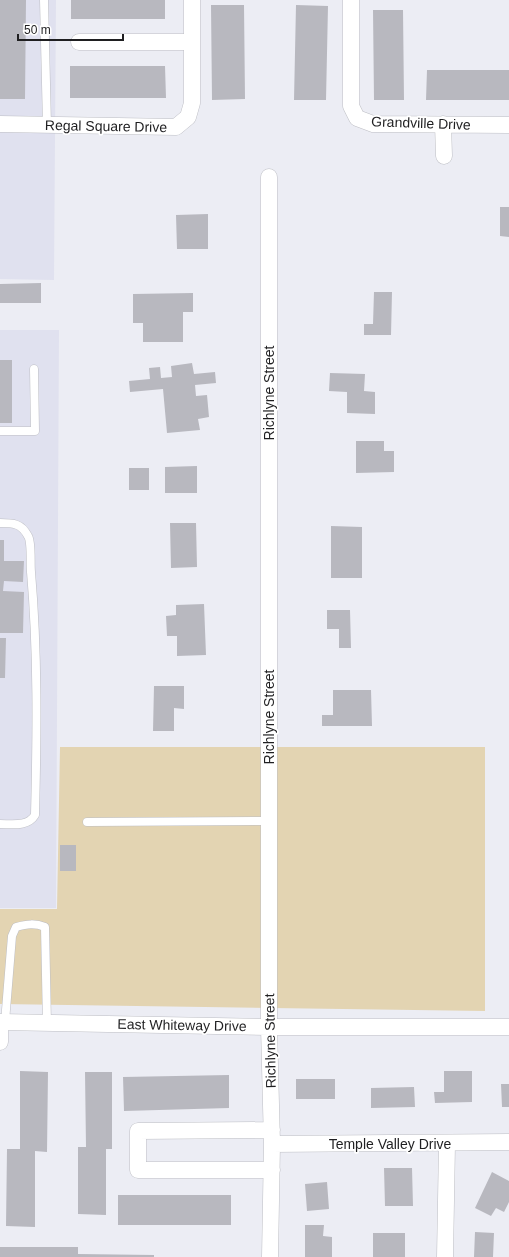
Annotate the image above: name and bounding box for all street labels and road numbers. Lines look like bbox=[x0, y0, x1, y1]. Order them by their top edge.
street label: Grandville Drive bbox=[371, 113, 471, 133]
street label: Regal Square Drive bbox=[45, 117, 167, 135]
street label: Richlyne Street bbox=[261, 345, 277, 440]
street label: Richlyne Street bbox=[261, 669, 277, 764]
street label: Richlyne Street bbox=[261, 993, 279, 1089]
street label: East Whiteway Drive bbox=[117, 1016, 247, 1034]
street label: Temple Valley Drive bbox=[329, 1136, 452, 1152]

